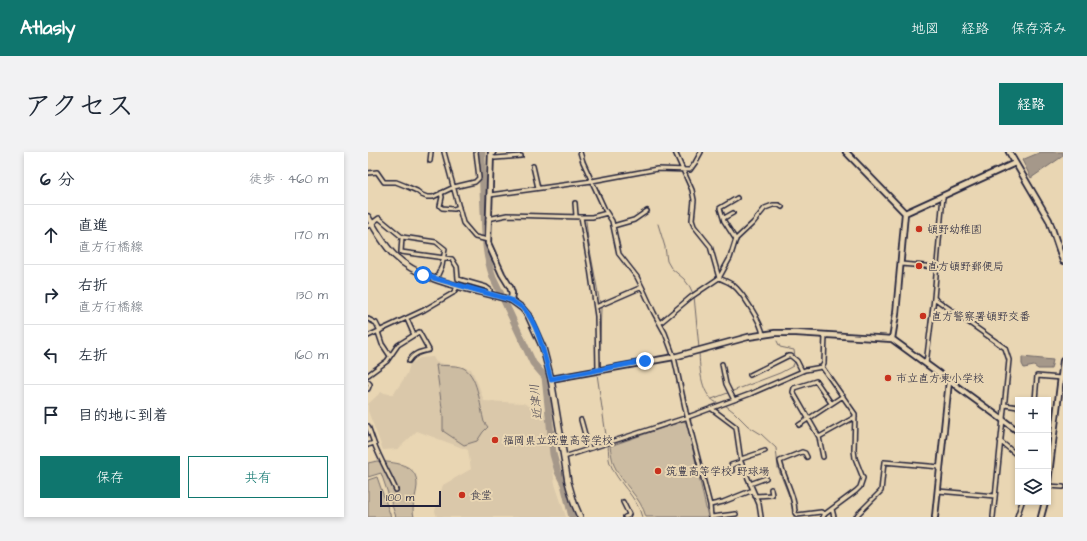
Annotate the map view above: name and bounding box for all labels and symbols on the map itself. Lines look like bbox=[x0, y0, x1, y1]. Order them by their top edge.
place label: 頓野幼稚園 bbox=[927, 222, 982, 237]
marker: 頓野幼稚園 bbox=[914, 224, 924, 234]
place label: 直方頓野郵便局 bbox=[927, 259, 1004, 274]
marker: 直方頓野郵便局 bbox=[914, 261, 924, 271]
route start bbox=[414, 266, 432, 284]
place label: 直方警察署頓野交番 bbox=[931, 309, 1030, 324]
marker: 直方警察署頓野交番 bbox=[918, 311, 928, 321]
route end bbox=[636, 352, 654, 370]
place label: 市立直方東小学校 bbox=[896, 371, 984, 386]
marker: 市立直方東小学校 bbox=[883, 373, 893, 383]
water label: 近津川 bbox=[526, 383, 547, 421]
place label: 福岡県立筑豊高等学校 bbox=[503, 433, 613, 448]
marker: 福岡県立筑豊高等学校 bbox=[490, 435, 500, 445]
place label: 筑豊高等学校 野球場 bbox=[666, 464, 769, 479]
marker: 筑豊高等学校 野球場 bbox=[653, 466, 663, 476]
place label: 食堂 bbox=[470, 488, 492, 503]
scale bar bbox=[380, 489, 441, 508]
marker: 食堂 bbox=[457, 490, 467, 500]

